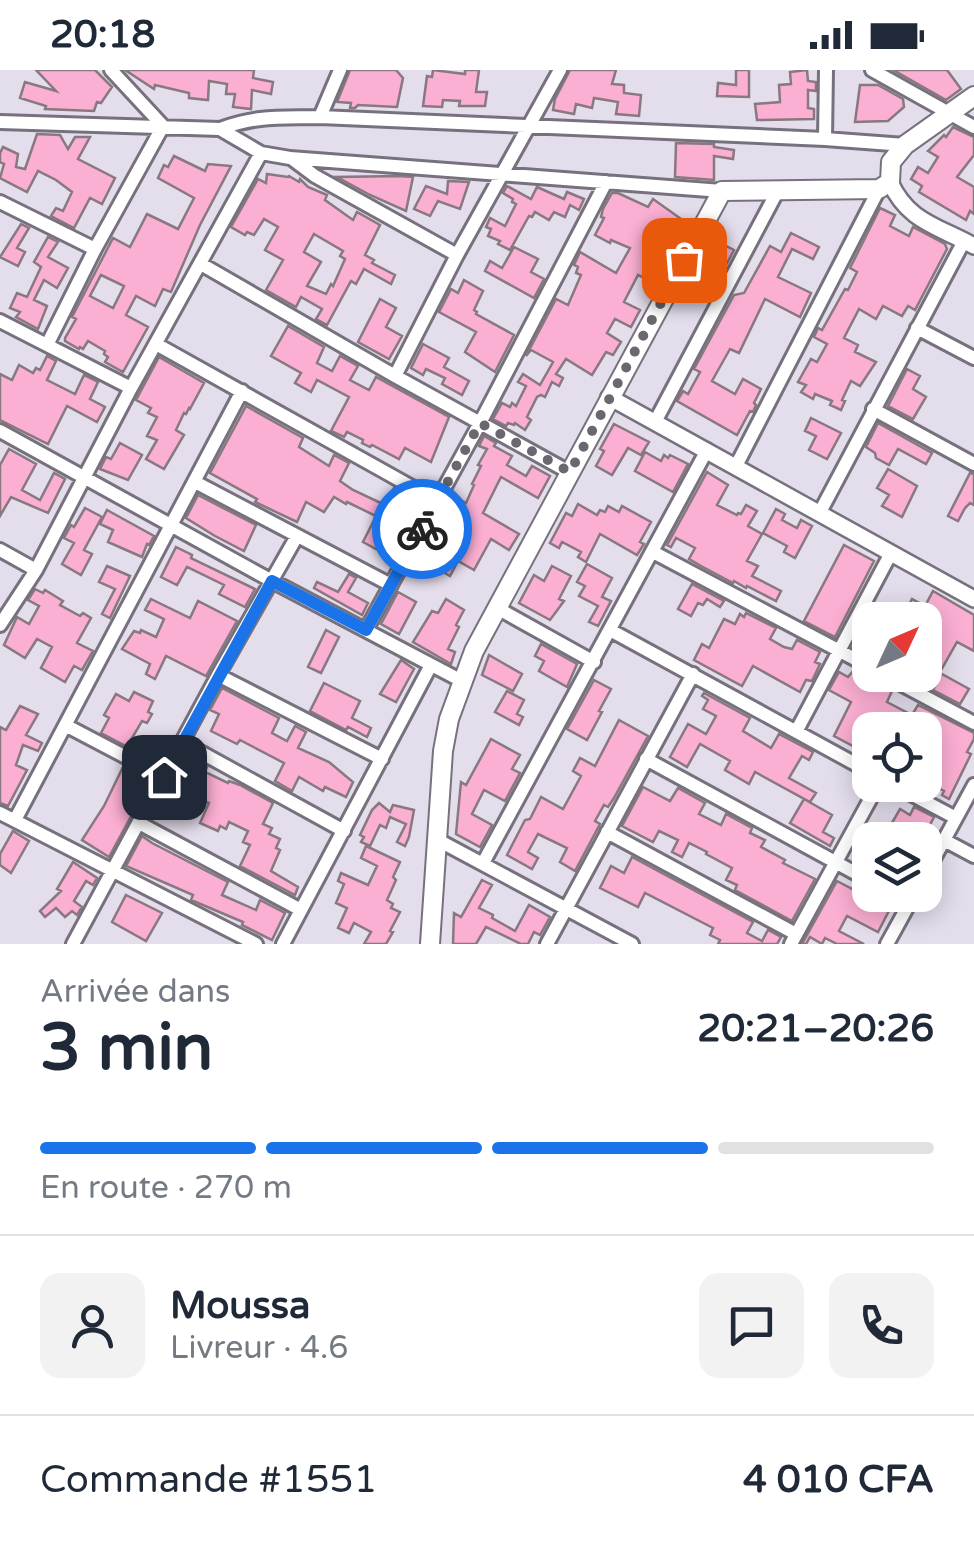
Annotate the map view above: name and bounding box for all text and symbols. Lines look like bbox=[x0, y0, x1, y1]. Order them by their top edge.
text: 20:18 bbox=[50, 12, 155, 58]
pin bbox=[642, 218, 727, 303]
icon: bag bbox=[657, 233, 712, 288]
courier bbox=[372, 479, 472, 579]
icon: bike bbox=[395, 502, 450, 557]
north arrow bbox=[852, 602, 942, 692]
map controls bbox=[852, 602, 942, 912]
button: locate bbox=[852, 712, 942, 802]
pin bbox=[122, 735, 207, 820]
icon: home bbox=[137, 750, 192, 805]
button: layers bbox=[852, 822, 942, 912]
text: Arrivée dans bbox=[40, 973, 230, 1011]
text: 20:21–20:26 bbox=[697, 1006, 934, 1052]
text: 3 min bbox=[40, 1009, 213, 1088]
text: En route · 270 m bbox=[40, 1169, 292, 1207]
button: person bbox=[40, 1273, 145, 1378]
button: chat bbox=[699, 1273, 804, 1378]
button: phone bbox=[829, 1273, 934, 1378]
text: Moussa bbox=[170, 1283, 310, 1329]
text: Livreur · 4.6 bbox=[170, 1329, 348, 1367]
text: Commande #1551 bbox=[40, 1457, 377, 1503]
text: 4 010 CFA bbox=[743, 1457, 934, 1503]

